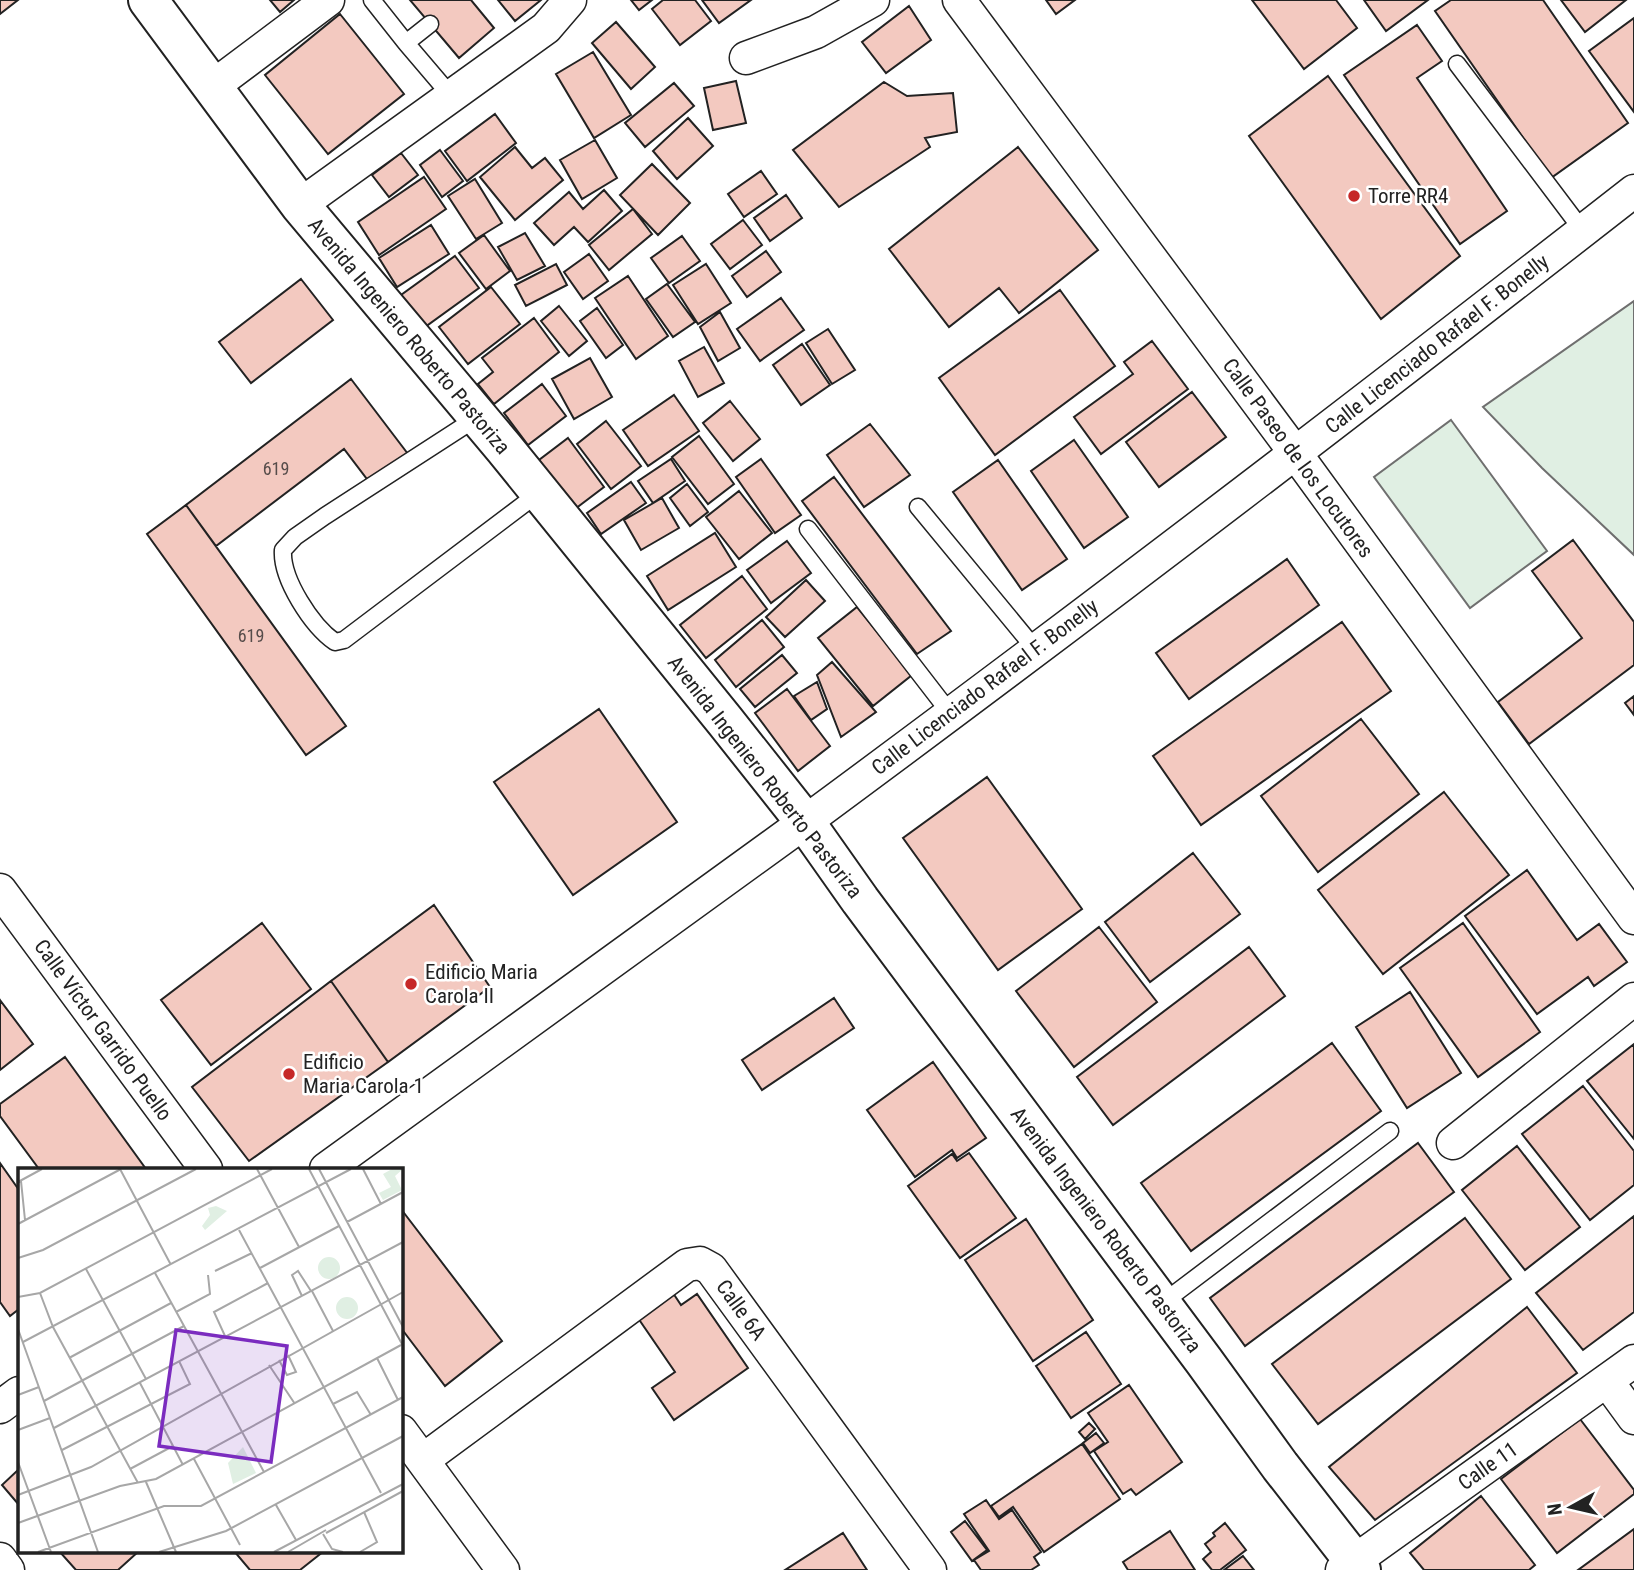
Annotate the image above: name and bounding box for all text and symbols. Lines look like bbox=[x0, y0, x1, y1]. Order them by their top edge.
place label: Torre RR4 bbox=[1368, 184, 1448, 208]
marker: Torre RR4 bbox=[1346, 188, 1362, 204]
street label: Avenida Ingeniero Roberto Pastoriza bbox=[303, 213, 515, 459]
street label: Calle Licenciado Rafael F. Bonelly bbox=[1320, 249, 1554, 439]
street label: Calle Paseo de los Locutores bbox=[1218, 354, 1378, 562]
house number: 619 bbox=[263, 458, 289, 479]
street label: Calle Licenciado Rafael F. Bonelly bbox=[867, 594, 1103, 780]
house number: 619 bbox=[238, 625, 264, 646]
street label: Avenida Ingeniero Roberto Pastoriza bbox=[663, 651, 867, 903]
street label: Calle Víctor Garrido Puello bbox=[29, 935, 177, 1125]
place label: Edificio Maria Carola II bbox=[425, 960, 538, 1008]
marker: Edificio Maria Carola II bbox=[403, 976, 419, 992]
place label: Edificio Maria Carola 1 bbox=[303, 1050, 424, 1098]
marker: Edificio Maria Carola 1 bbox=[281, 1066, 297, 1082]
street label: Avenida Ingeniero Roberto Pastoriza bbox=[1006, 1103, 1206, 1357]
inset map bbox=[18, 1168, 402, 1552]
street label: Calle 6A bbox=[711, 1275, 771, 1345]
street label: Calle 11 bbox=[1454, 1437, 1522, 1495]
north arrow bbox=[1536, 1472, 1606, 1542]
text: N bbox=[1542, 1502, 1567, 1517]

